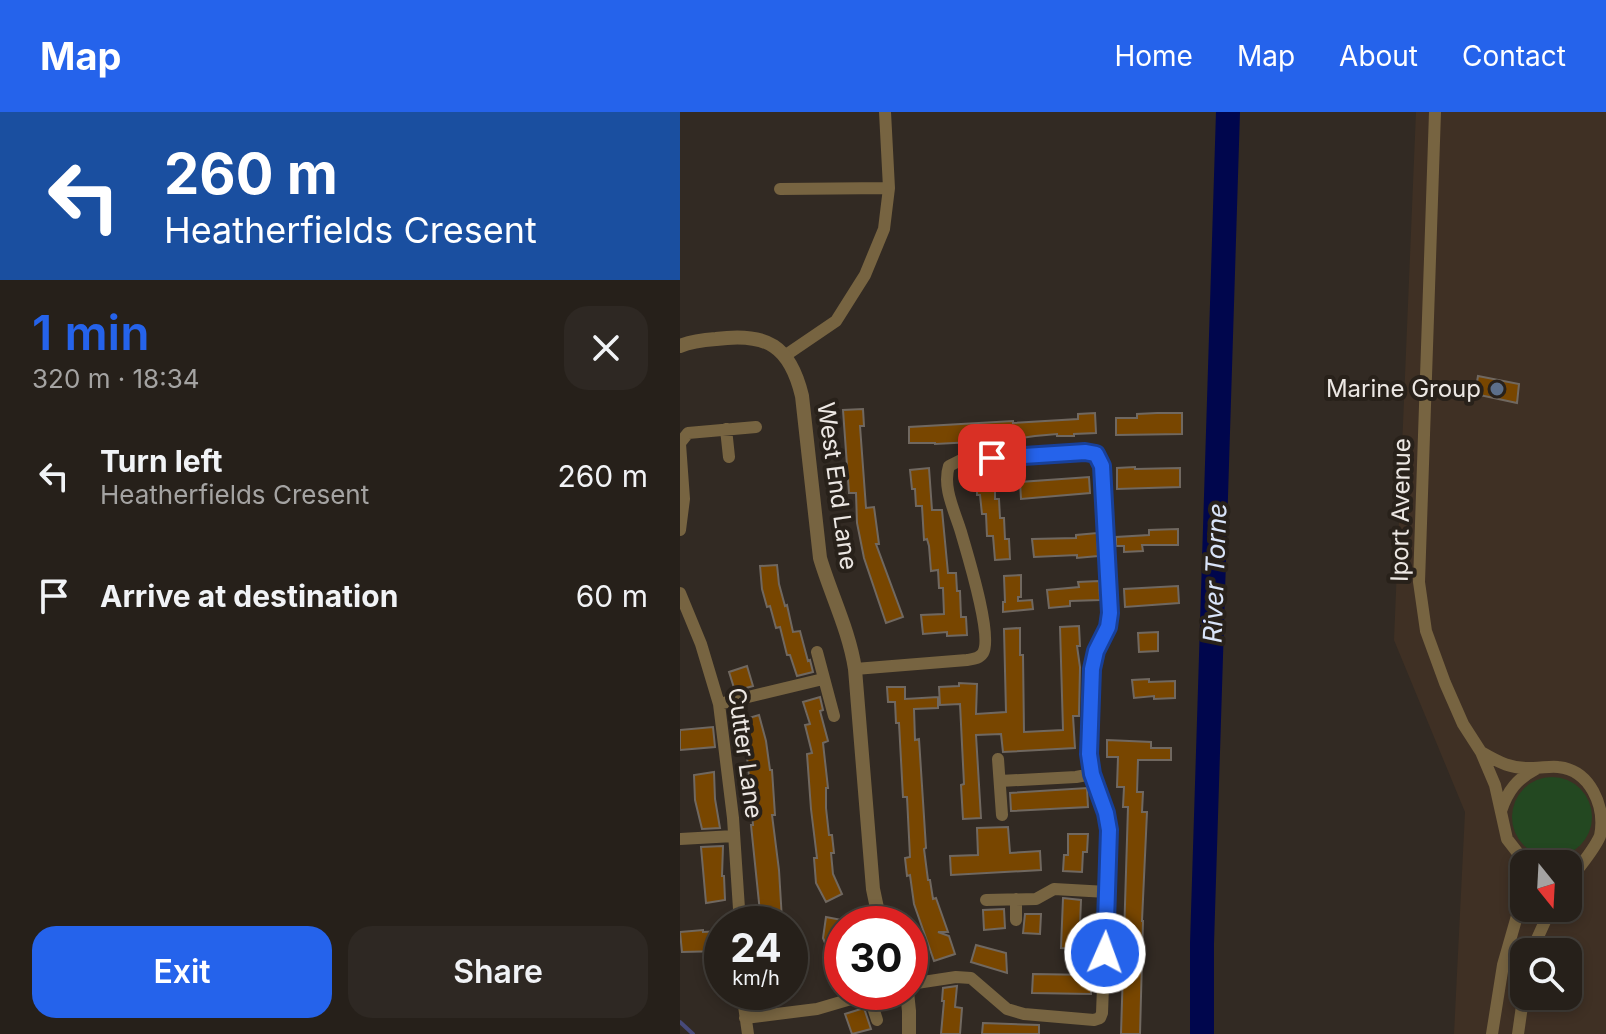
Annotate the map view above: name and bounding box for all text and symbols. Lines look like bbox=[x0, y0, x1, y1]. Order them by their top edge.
text: Map bbox=[40, 33, 121, 79]
text: Home bbox=[1114, 39, 1193, 73]
text: Map bbox=[1237, 39, 1295, 73]
text: About bbox=[1339, 39, 1418, 73]
text: Contact bbox=[1462, 39, 1566, 73]
text: 260 m bbox=[164, 140, 338, 208]
icon: left bbox=[32, 144, 136, 248]
text: Heatherfields Cresent bbox=[164, 208, 537, 252]
text: 1 min bbox=[32, 303, 150, 362]
button: close bbox=[564, 306, 648, 390]
text: 320 m · 18:34 bbox=[32, 363, 200, 394]
place label: Marine Group bbox=[1326, 374, 1481, 403]
marker: Marine Group bbox=[1488, 380, 1506, 398]
street label: West End Lane bbox=[811, 400, 864, 572]
pin bbox=[958, 424, 1026, 492]
icon: arrive bbox=[970, 436, 1014, 480]
street label: Iport Avenue bbox=[1385, 438, 1416, 582]
text: Turn left bbox=[100, 443, 222, 479]
icon: left bbox=[32, 454, 76, 498]
text: 260 m bbox=[557, 458, 648, 494]
text: Heatherfields Cresent bbox=[100, 479, 369, 510]
water label: River Torne bbox=[1197, 502, 1232, 644]
icon: arrive bbox=[32, 574, 76, 618]
text: Arrive at destination bbox=[100, 578, 398, 614]
text: 60 m bbox=[576, 578, 648, 614]
street label: Cutter Lane bbox=[722, 686, 769, 820]
north arrow bbox=[1510, 850, 1582, 922]
map controls bbox=[1510, 850, 1582, 1010]
speed limit sign: 30 bbox=[824, 906, 928, 1010]
position arrow bbox=[1063, 911, 1147, 995]
text: 24 bbox=[730, 923, 782, 972]
button: Exit bbox=[32, 926, 332, 1018]
button: Share bbox=[348, 926, 648, 1018]
button: search bbox=[1510, 938, 1582, 1010]
text: km/h bbox=[732, 966, 780, 990]

